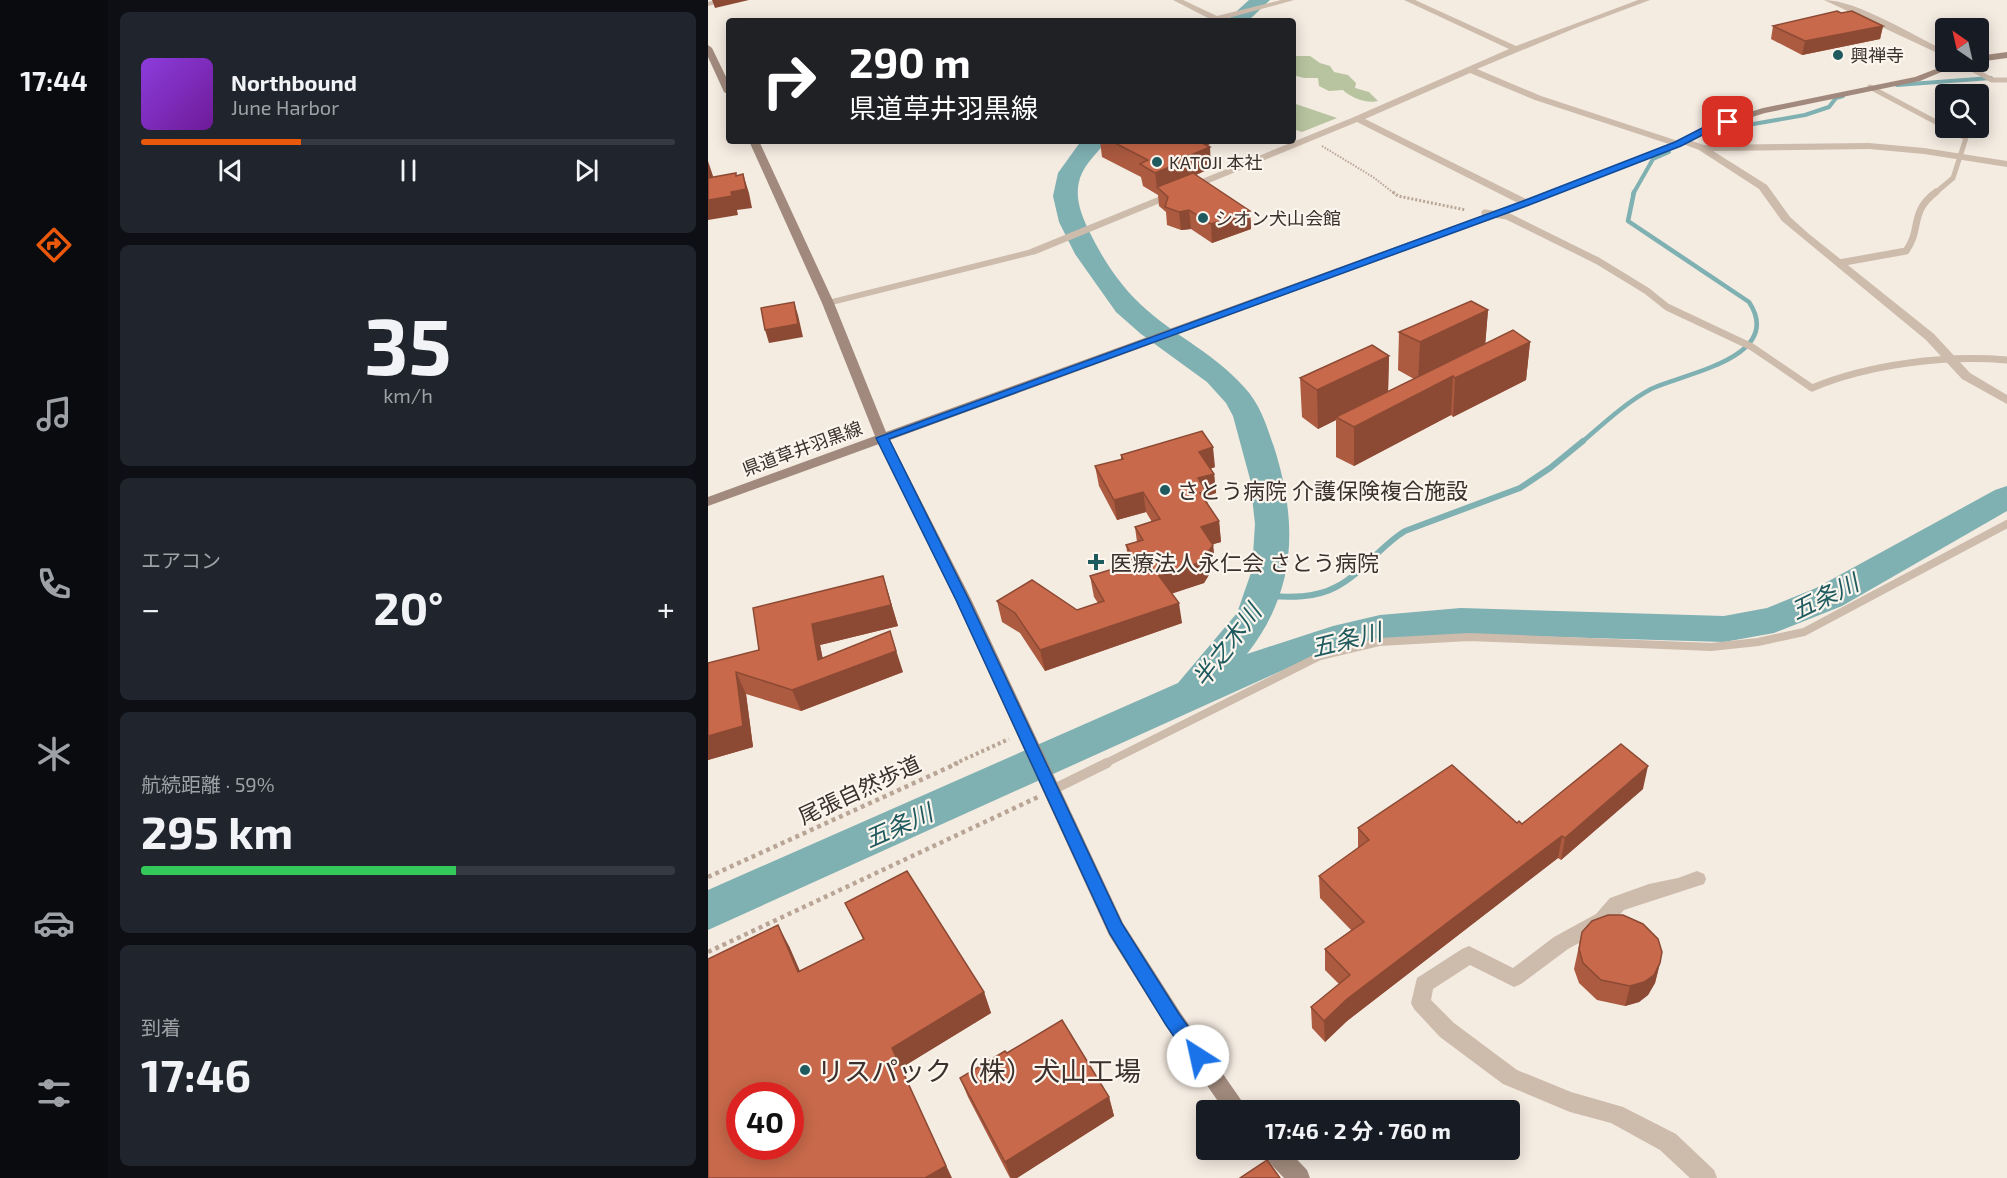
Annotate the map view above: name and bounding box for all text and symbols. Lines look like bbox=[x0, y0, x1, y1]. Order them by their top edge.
north arrow bbox=[1935, 18, 1989, 72]
map controls bbox=[1935, 18, 1989, 138]
text: 290 m bbox=[849, 36, 971, 86]
icon: right bbox=[750, 42, 828, 120]
place label: 興禅寺 bbox=[1850, 44, 1904, 66]
marker: 興禅寺 bbox=[1831, 48, 1845, 62]
text: 17:44 bbox=[20, 64, 88, 96]
text: Northbound bbox=[231, 69, 357, 95]
button: search bbox=[1935, 84, 1989, 138]
text: 県道草井羽黒線 bbox=[849, 91, 1038, 123]
text: June Harbor bbox=[231, 95, 339, 119]
pin bbox=[1702, 96, 1753, 147]
icon: arrive bbox=[1711, 105, 1744, 138]
place label: KATOJI 本社 bbox=[1169, 151, 1263, 173]
icon: previous bbox=[214, 154, 247, 187]
icon: pause bbox=[392, 154, 425, 187]
icon: next bbox=[570, 154, 603, 187]
marker: KATOJI 本社 bbox=[1150, 155, 1164, 169]
place label: シオン犬山会館 bbox=[1215, 207, 1341, 229]
marker: シオン犬山会館 bbox=[1196, 211, 1210, 225]
icon: directions bbox=[33, 224, 75, 266]
text: 35 bbox=[364, 297, 452, 391]
text: km/h bbox=[383, 383, 433, 407]
icon: music bbox=[33, 393, 75, 435]
street label: 県道草井羽黒線 bbox=[739, 416, 865, 480]
place label: さとう病院 介護保険複合施設 bbox=[1177, 477, 1468, 503]
marker: さとう病院 介護保険複合施設 bbox=[1158, 483, 1172, 497]
text: エアコン bbox=[141, 548, 221, 572]
place label: 医療法人永仁会 さとう病院 bbox=[1110, 549, 1379, 575]
marker: 医療法人永仁会 さとう病院 bbox=[1087, 553, 1105, 571]
icon: phone bbox=[33, 563, 75, 605]
water label: 五条川 bbox=[1785, 566, 1865, 625]
text: 20° bbox=[374, 580, 444, 634]
text: − bbox=[141, 588, 160, 628]
text: + bbox=[657, 588, 675, 628]
water label: 半之木川 bbox=[1186, 596, 1268, 692]
water label: 五条川 bbox=[1308, 615, 1387, 662]
icon: climate bbox=[33, 733, 75, 775]
street label: 尾張自然歩道 bbox=[794, 749, 924, 829]
text: 航続距離 · 59% bbox=[141, 772, 275, 796]
water label: 五条川 bbox=[859, 796, 940, 853]
text: 295 km bbox=[141, 804, 293, 858]
icon: car bbox=[33, 902, 75, 944]
text: 到着 bbox=[141, 1015, 181, 1039]
position arrow bbox=[1166, 1024, 1230, 1088]
text: 17:46 bbox=[141, 1047, 251, 1101]
place label: リスパック（株）犬山工場 bbox=[817, 1054, 1141, 1086]
marker: リスパック（株）犬山工場 bbox=[798, 1063, 812, 1077]
icon: filters bbox=[33, 1072, 75, 1114]
speed limit sign: 40 bbox=[726, 1082, 804, 1160]
text: 17:46 · 2 分 · 760 m bbox=[1265, 1117, 1451, 1143]

